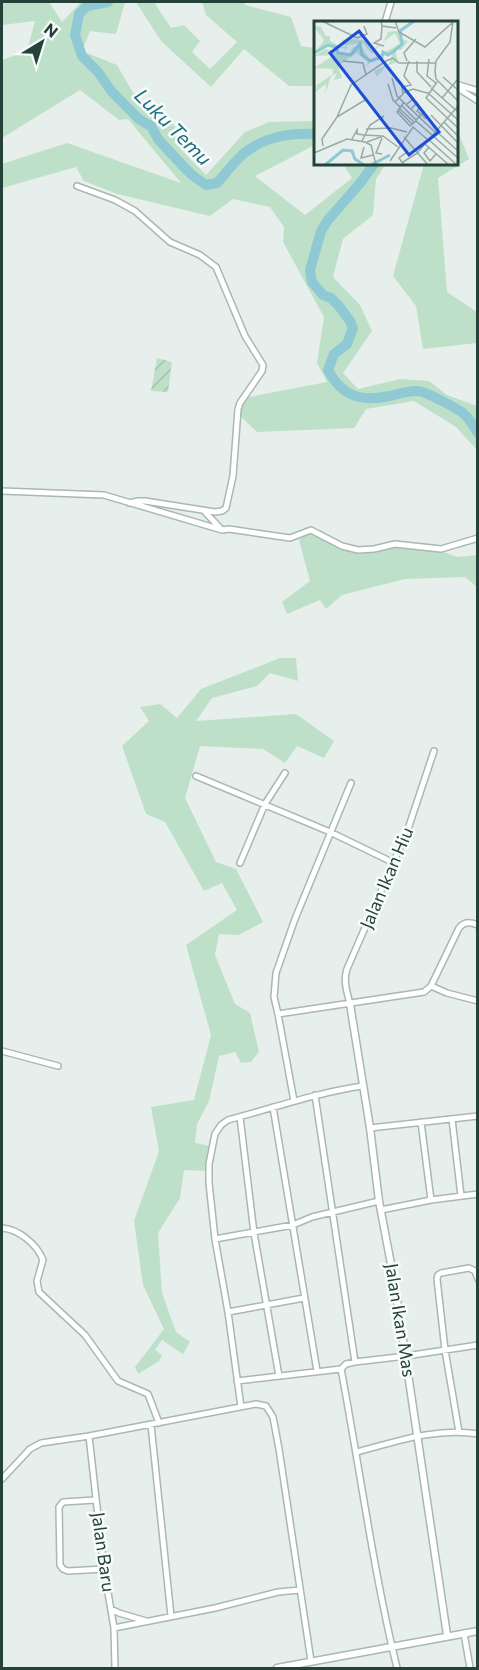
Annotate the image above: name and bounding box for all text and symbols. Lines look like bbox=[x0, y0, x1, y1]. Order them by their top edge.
north arrow bbox=[12, 12, 72, 72]
text: N bbox=[41, 19, 62, 41]
inset map bbox=[314, 21, 458, 165]
water label: Luku Temu bbox=[130, 83, 217, 170]
street label: Jalan Ikan Hiu bbox=[355, 823, 417, 932]
street label: Jalan Ikan Mas bbox=[381, 1261, 421, 1378]
street label: Jalan Baru bbox=[87, 1510, 120, 1593]

